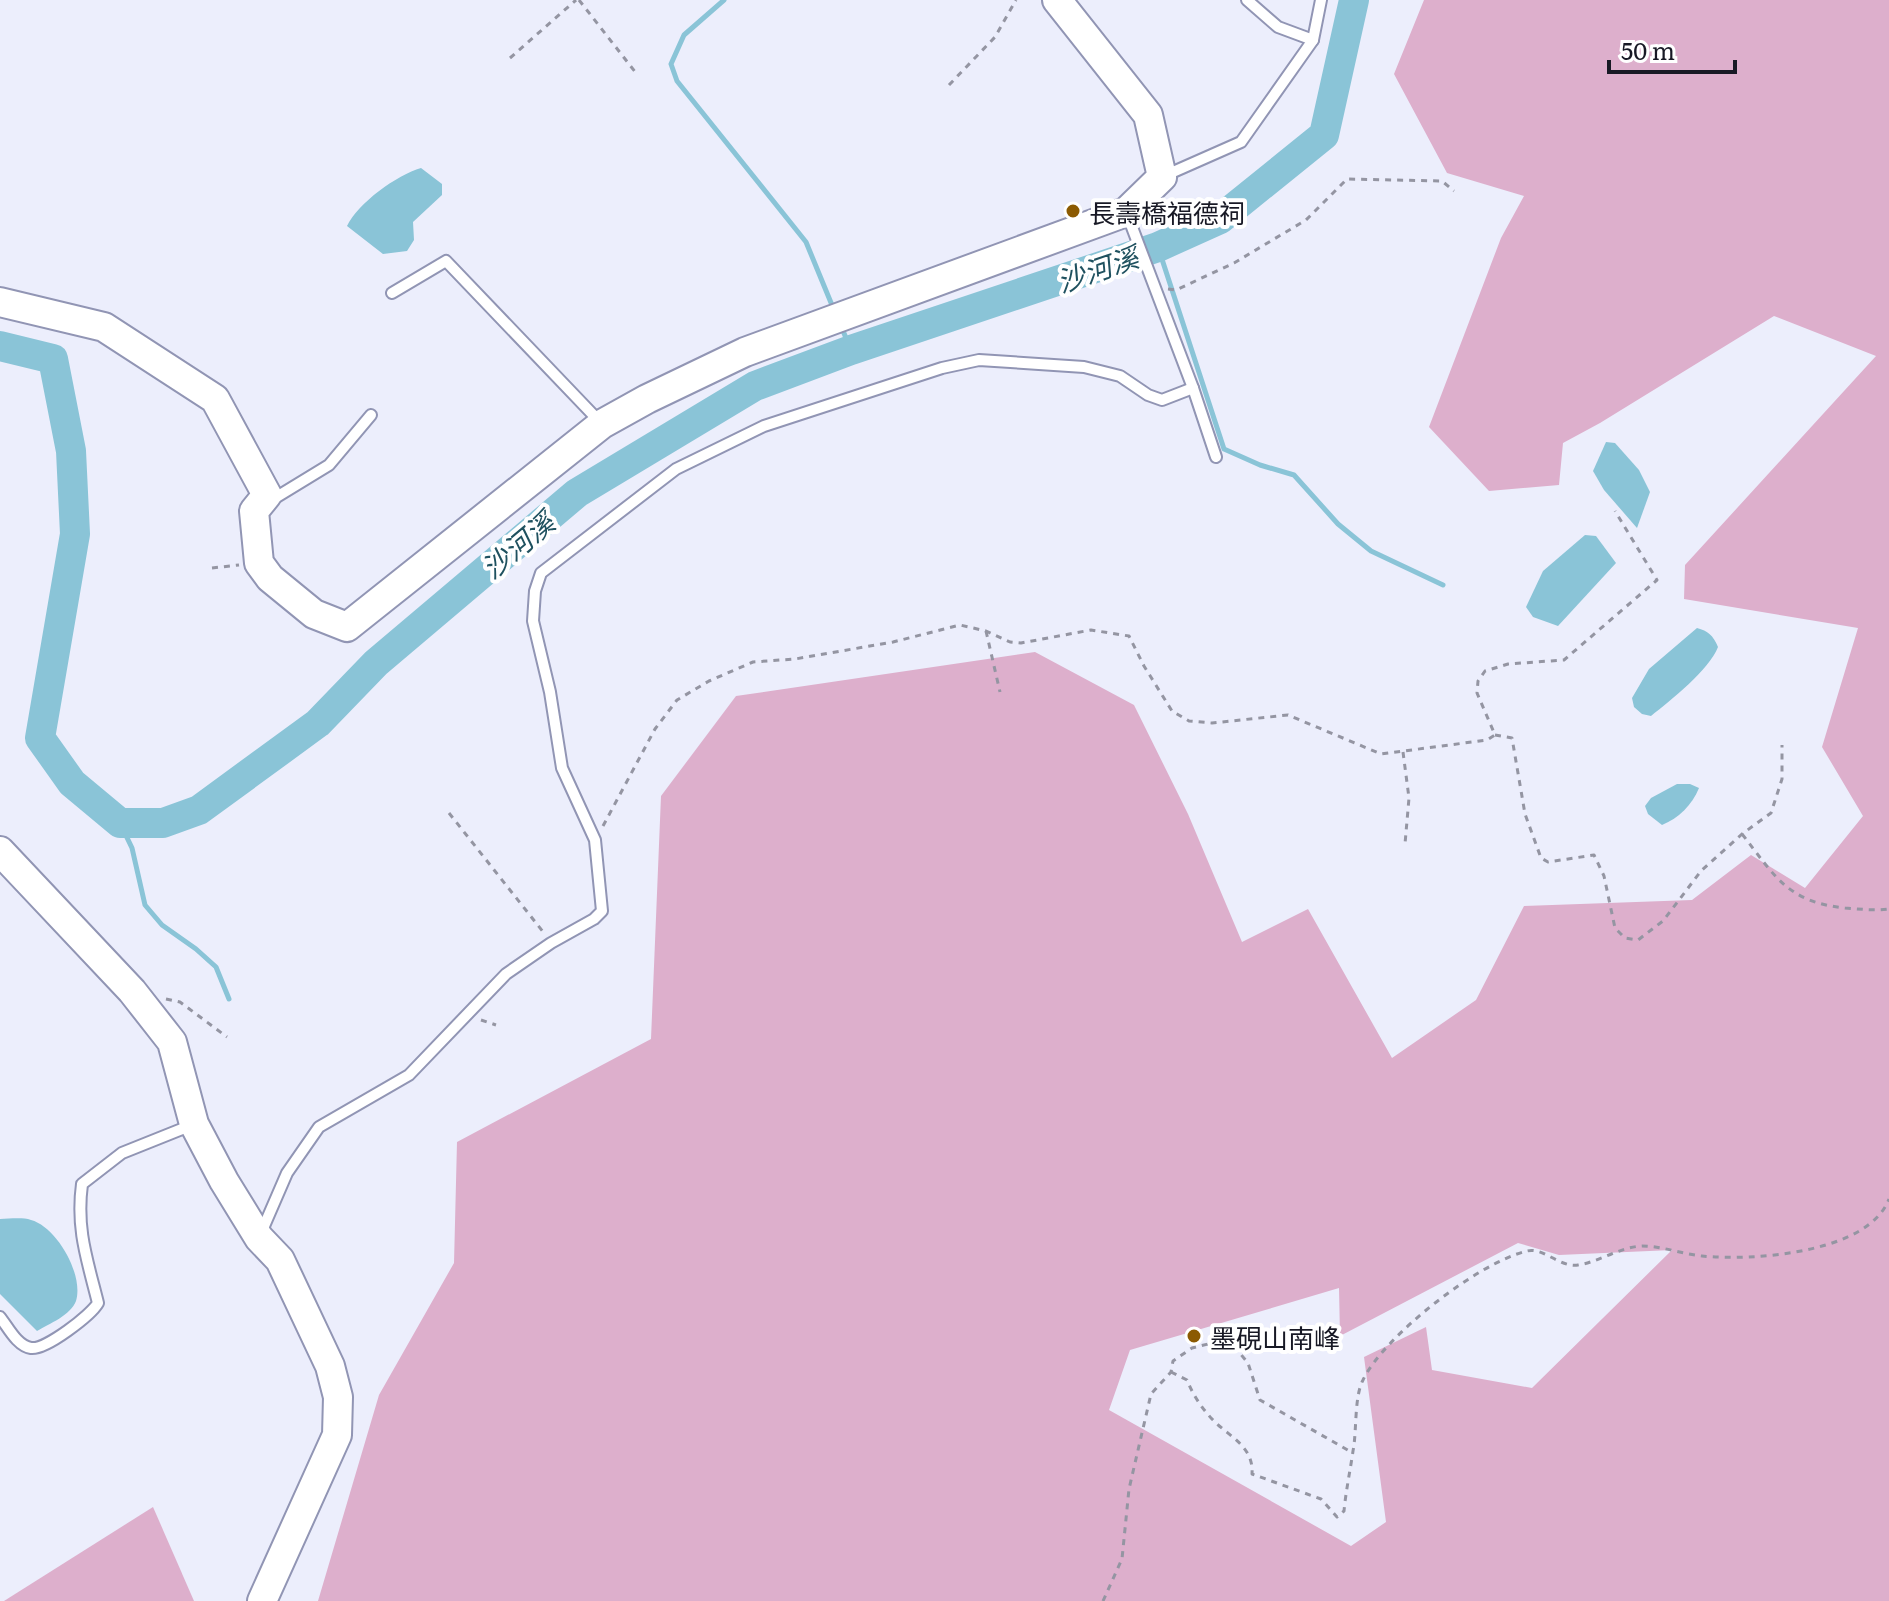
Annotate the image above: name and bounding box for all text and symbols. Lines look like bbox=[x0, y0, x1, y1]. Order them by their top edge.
scale bar bbox=[1609, 24, 1735, 74]
text: 50 m bbox=[1621, 32, 1675, 67]
place label: 長壽橋福德祠 bbox=[1089, 192, 1245, 231]
marker: 長壽橋福德祠 bbox=[1064, 202, 1082, 220]
water label: 沙河溪 bbox=[1050, 233, 1147, 302]
water label: 沙河溪 bbox=[471, 498, 566, 587]
place label: 墨硯山南峰 bbox=[1210, 1317, 1340, 1356]
marker: 墨硯山南峰 bbox=[1185, 1327, 1203, 1345]

